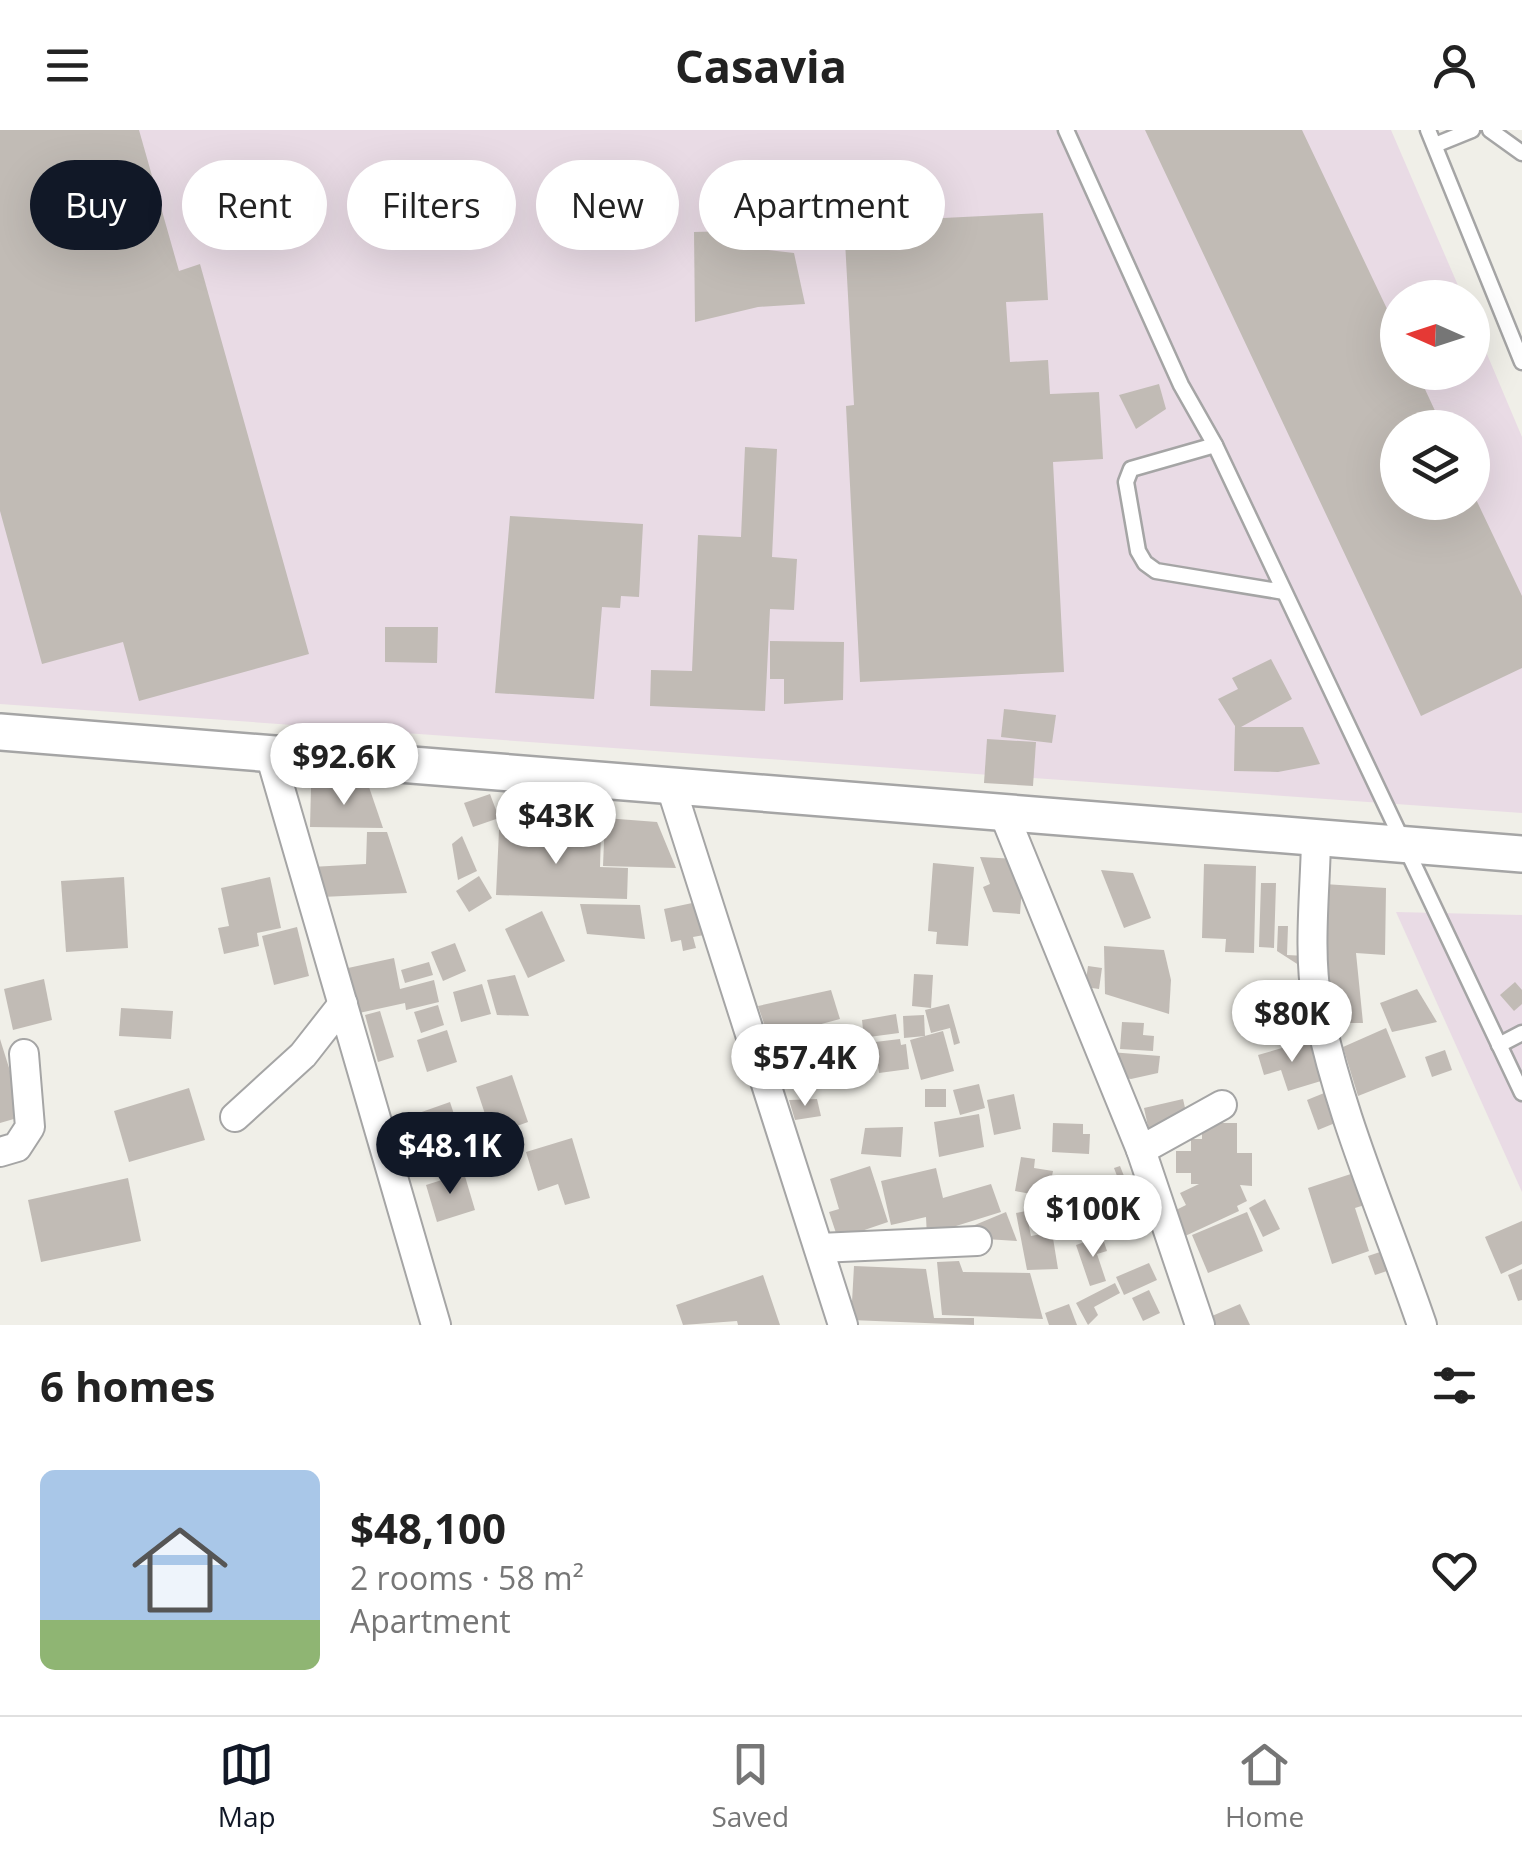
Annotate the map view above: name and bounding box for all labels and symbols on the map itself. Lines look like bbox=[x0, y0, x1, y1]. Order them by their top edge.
north arrow bbox=[1380, 280, 1490, 390]
pin: $92.6K bbox=[263, 723, 425, 808]
pin: $43K bbox=[497, 782, 615, 867]
pin: $80K bbox=[1233, 980, 1351, 1065]
pin: $57.4K bbox=[724, 1024, 886, 1109]
pin: $48.1K bbox=[369, 1112, 531, 1197]
pin: $100K bbox=[1023, 1175, 1163, 1260]

